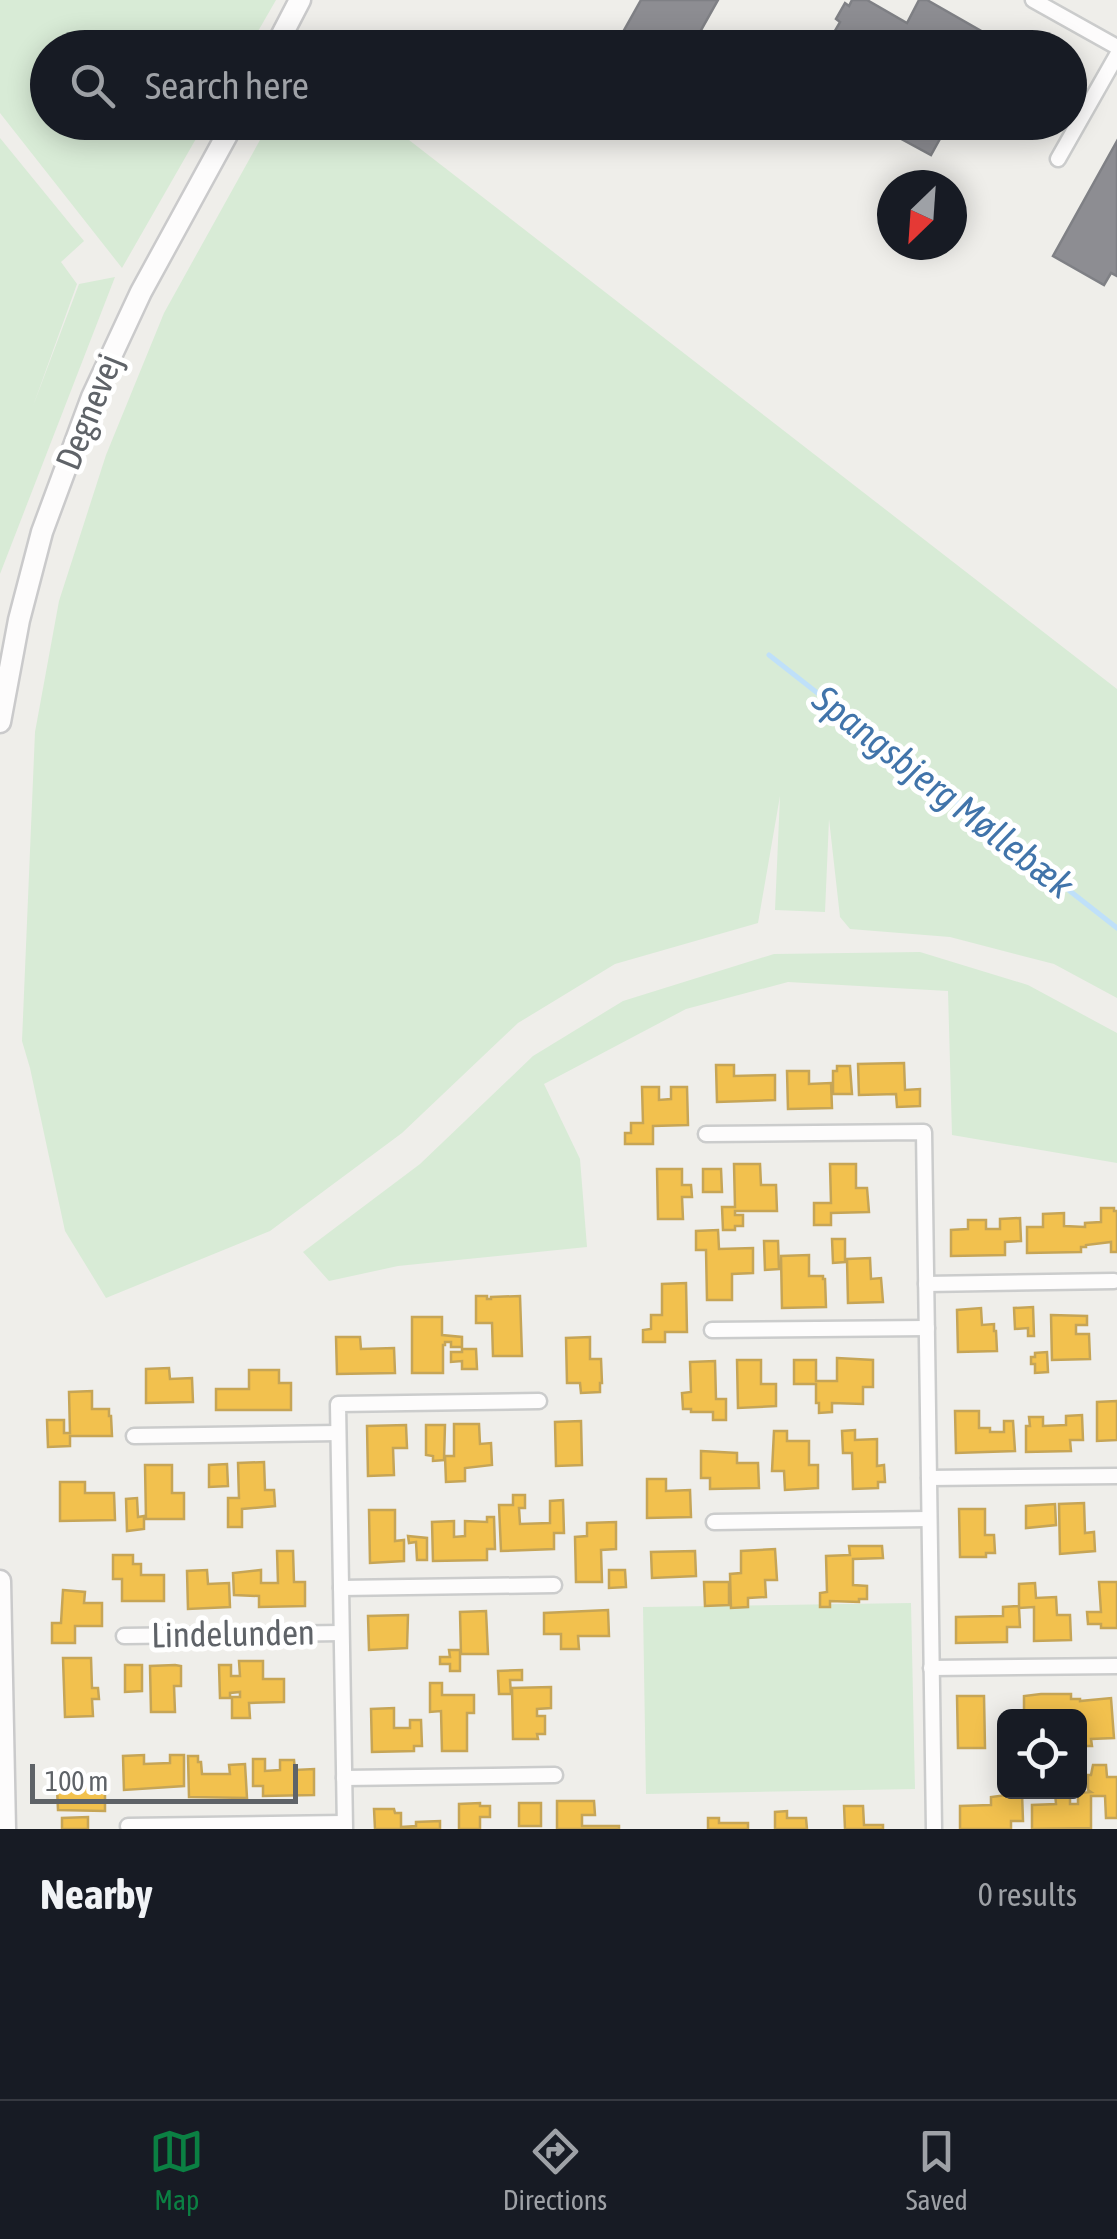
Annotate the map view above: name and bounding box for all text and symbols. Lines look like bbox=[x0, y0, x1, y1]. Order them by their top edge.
search box bbox=[30, 30, 1087, 140]
icon: search bbox=[65, 58, 120, 113]
text: Search here bbox=[145, 64, 309, 107]
north arrow bbox=[877, 170, 967, 260]
street label: Degnevej bbox=[47, 348, 129, 475]
water label: Spangsbjerg Møllebæk bbox=[804, 676, 1083, 907]
street label: Lindelunden bbox=[151, 1612, 315, 1654]
map controls bbox=[997, 1709, 1087, 1799]
button: locate bbox=[997, 1709, 1087, 1799]
scale bar bbox=[30, 1759, 298, 1804]
text: 100 m bbox=[45, 1765, 108, 1797]
text: Nearby bbox=[40, 1870, 153, 1918]
text: 0 results bbox=[978, 1876, 1077, 1913]
tab: Map bbox=[149, 2124, 204, 2216]
tab: Directions bbox=[503, 2124, 607, 2216]
tab: Saved bbox=[906, 2124, 968, 2216]

